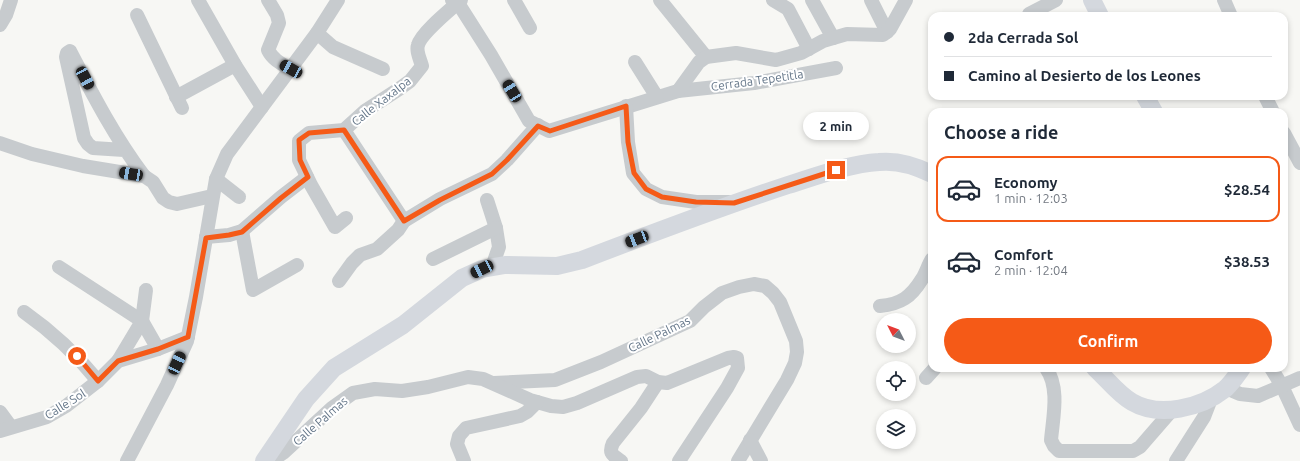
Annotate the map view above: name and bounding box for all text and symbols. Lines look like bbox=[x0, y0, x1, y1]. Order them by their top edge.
text: 2da Cerrada Sol bbox=[968, 29, 1078, 46]
car bbox=[278, 58, 304, 80]
car bbox=[74, 65, 96, 91]
street label: Cerrada Tepetitla bbox=[710, 67, 804, 93]
text: Camino al Desierto de los Leones bbox=[968, 67, 1201, 84]
street label: Calle Xaxalpa bbox=[349, 74, 413, 128]
car bbox=[501, 78, 523, 104]
callout: 2 min bbox=[803, 112, 869, 140]
text: 2 min bbox=[820, 119, 852, 133]
text: Choose a ride bbox=[944, 122, 1058, 142]
route end bbox=[827, 161, 845, 179]
car bbox=[118, 166, 144, 182]
icon: car bbox=[946, 171, 982, 207]
text: Economy bbox=[994, 174, 1058, 191]
text: $28.54 bbox=[1224, 181, 1270, 198]
text: 1 min · 12:03 bbox=[994, 191, 1068, 205]
car bbox=[624, 229, 650, 249]
icon: car bbox=[946, 243, 982, 279]
text: Comfort bbox=[994, 246, 1053, 263]
text: $38.53 bbox=[1224, 253, 1270, 270]
car bbox=[469, 258, 495, 280]
text: 2 min · 12:04 bbox=[994, 263, 1068, 277]
street label: Calle Palmas bbox=[626, 313, 692, 355]
north arrow bbox=[876, 313, 916, 353]
map controls bbox=[876, 313, 916, 449]
button: Confirm bbox=[944, 318, 1272, 364]
route start bbox=[68, 347, 86, 365]
car bbox=[166, 350, 188, 376]
button: locate bbox=[876, 361, 916, 401]
street label: Calle Sol bbox=[42, 386, 88, 422]
street label: Calle Palmas bbox=[290, 394, 350, 448]
button: layers bbox=[876, 409, 916, 449]

